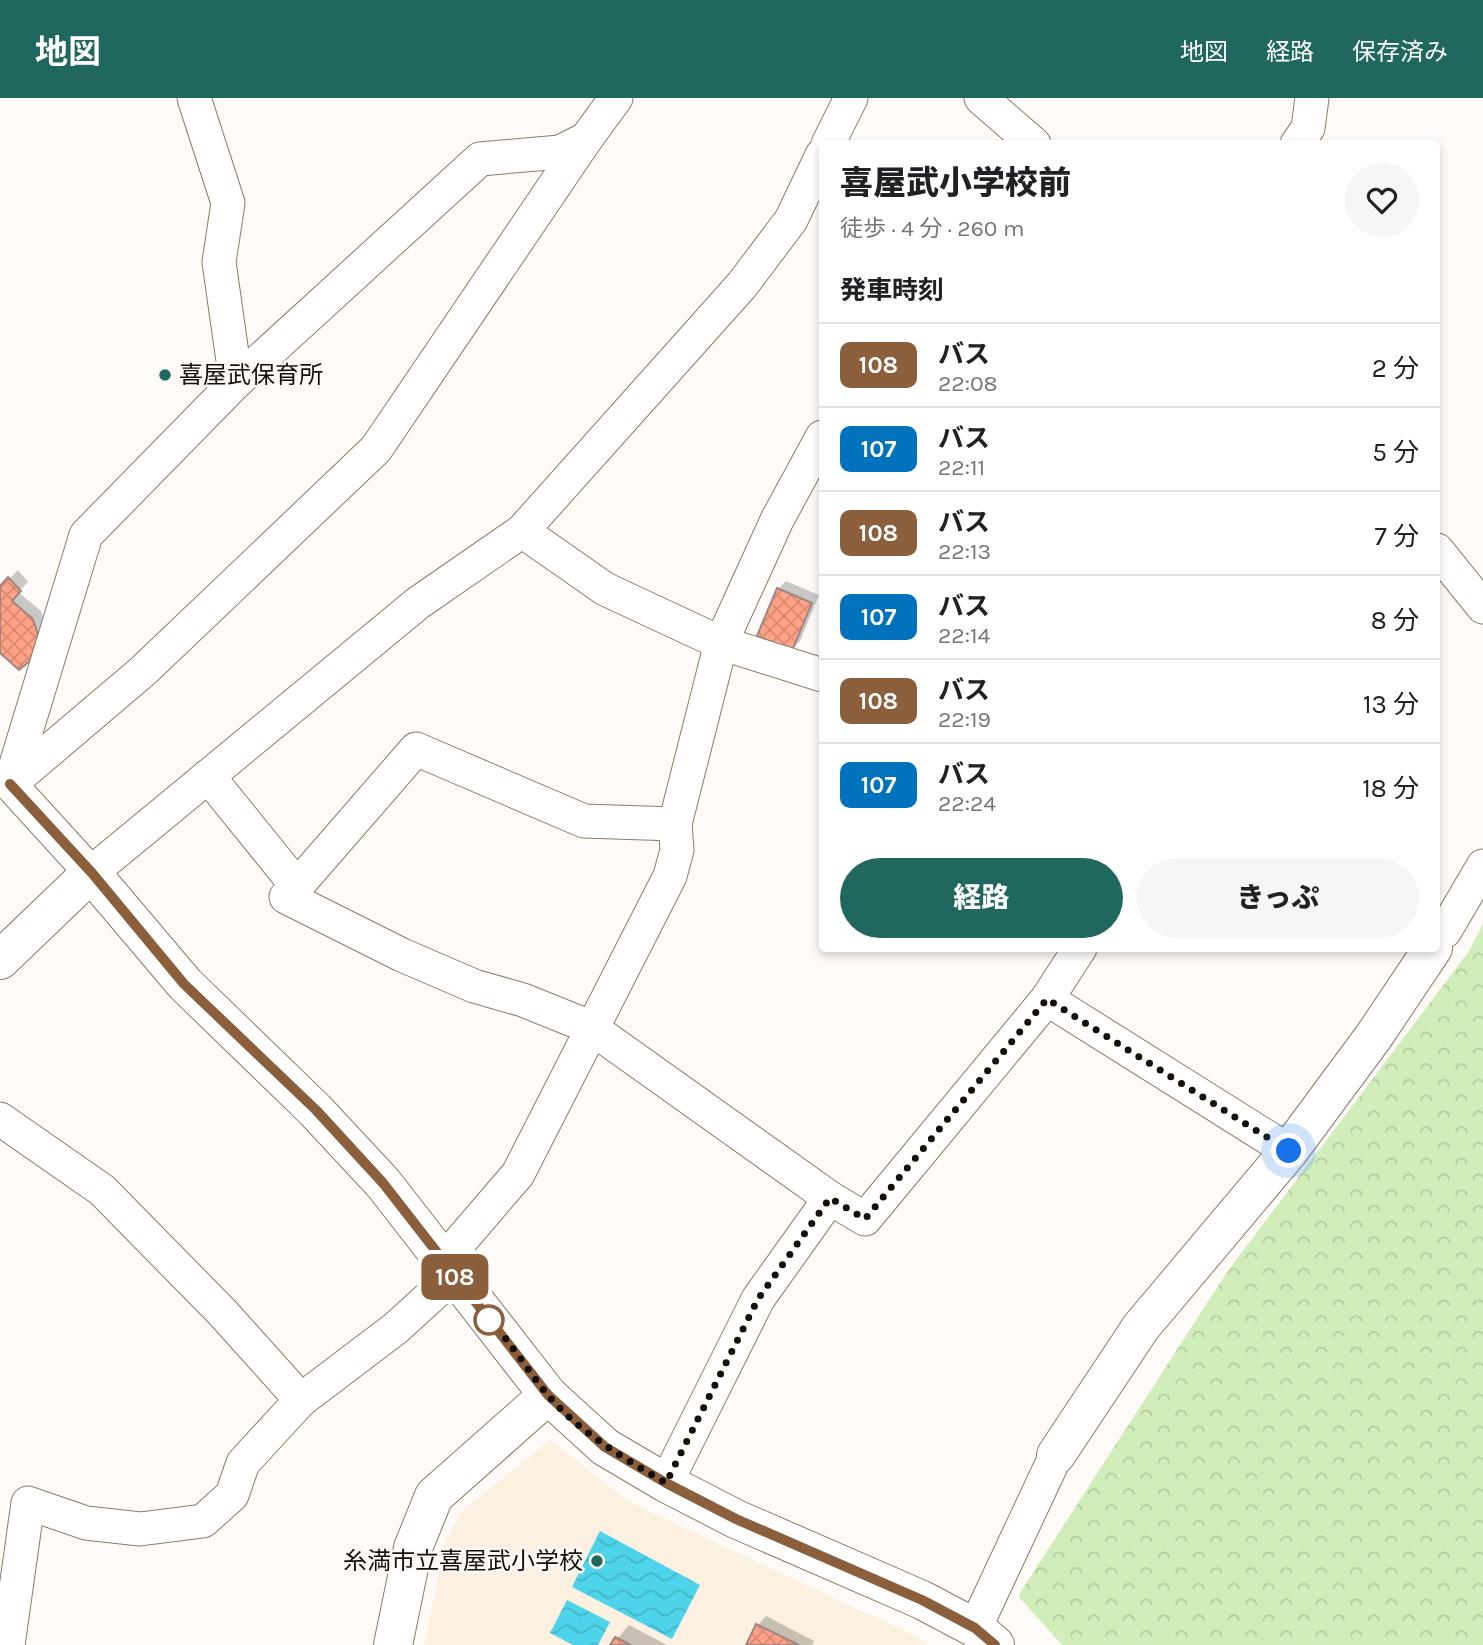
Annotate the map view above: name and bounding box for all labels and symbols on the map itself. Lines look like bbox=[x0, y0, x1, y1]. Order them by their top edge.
place label: 喜屋武保育所 bbox=[179, 361, 323, 389]
marker: 喜屋武保育所 bbox=[157, 367, 173, 383]
your location bbox=[1271, 1133, 1306, 1168]
line badge: 108 bbox=[415, 1254, 495, 1300]
unlabelled marker bbox=[474, 1305, 504, 1335]
place label: 糸満市立喜屋武小学校 bbox=[343, 1547, 583, 1575]
marker: 糸満市立喜屋武小学校 bbox=[589, 1553, 605, 1569]

